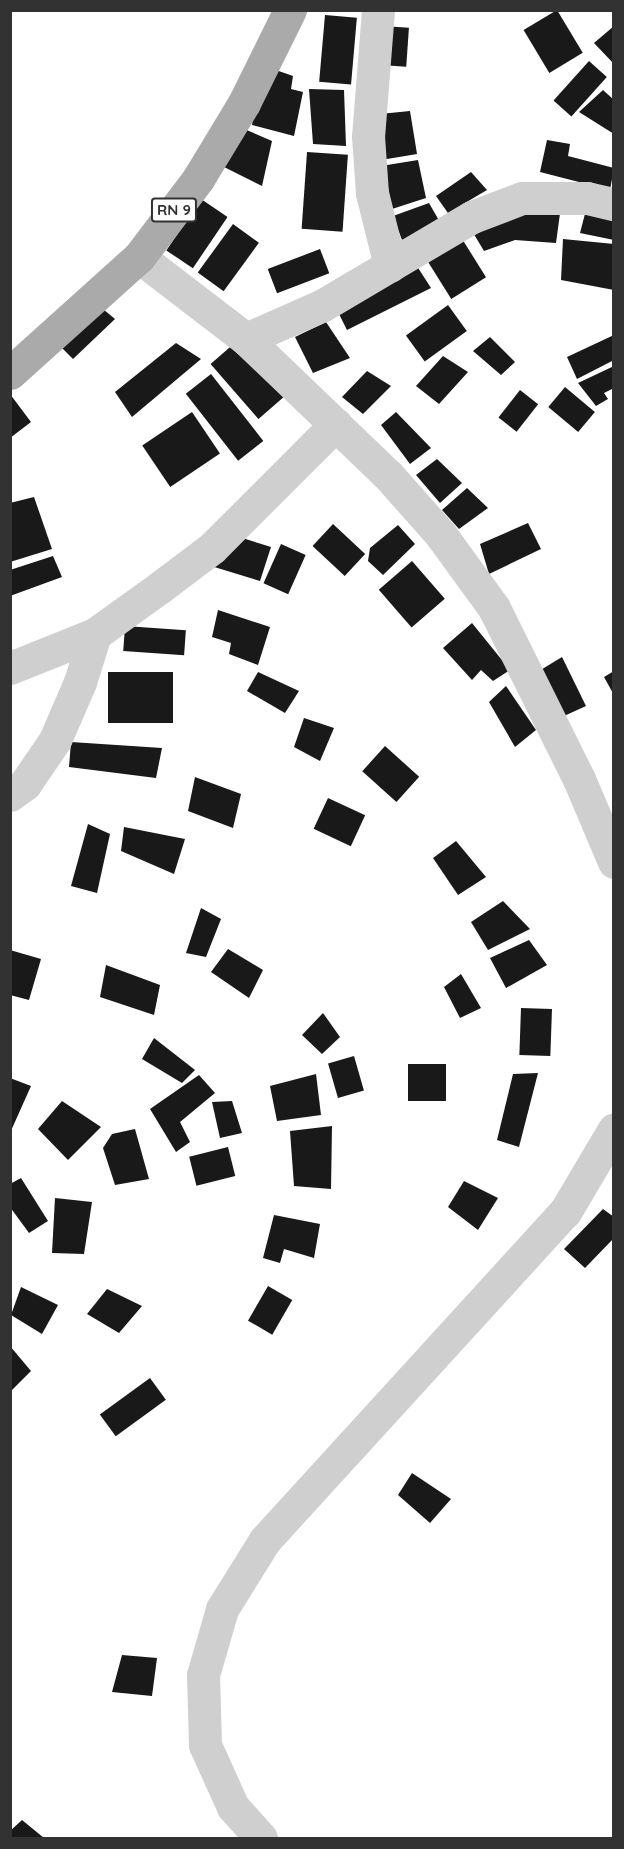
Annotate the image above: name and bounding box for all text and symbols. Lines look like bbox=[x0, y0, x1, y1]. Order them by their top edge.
road number: RN 9 bbox=[150, 198, 198, 222]

